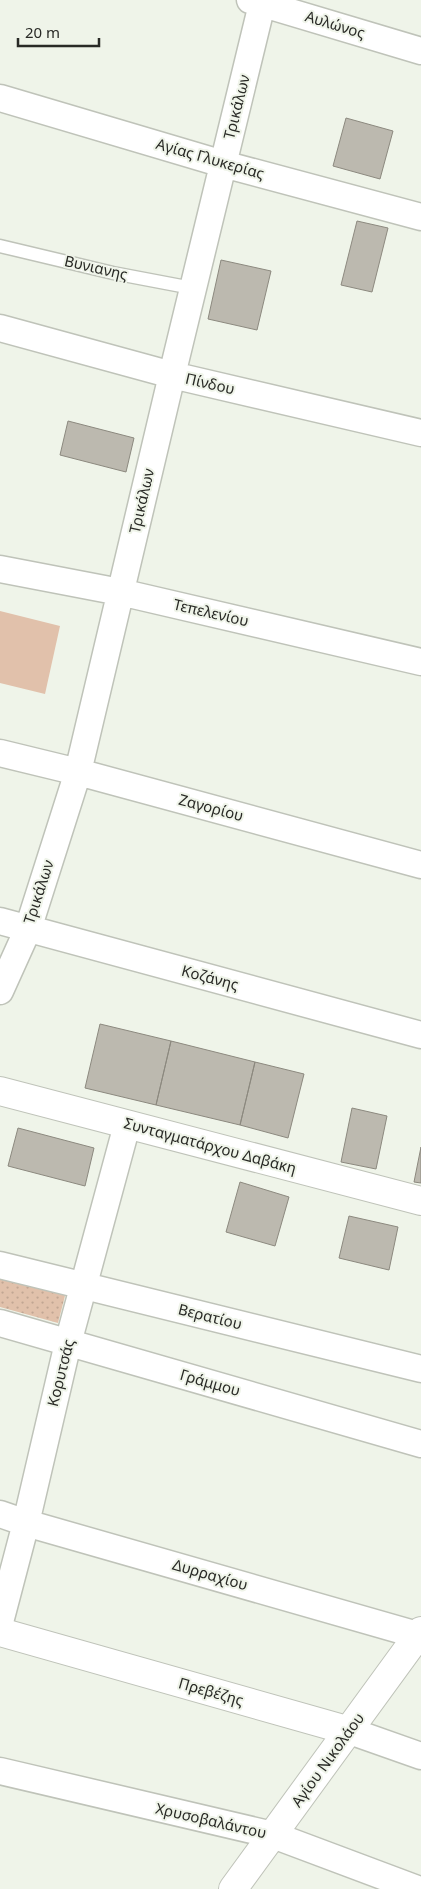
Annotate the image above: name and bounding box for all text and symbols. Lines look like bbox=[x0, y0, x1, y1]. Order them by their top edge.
street label: Αυλώνος bbox=[303, 6, 368, 43]
scale bar bbox=[18, 15, 99, 47]
text: 20 m bbox=[25, 22, 60, 42]
street label: Τρικάλων bbox=[218, 72, 254, 141]
street label: Αγίας Γλυκερίας bbox=[154, 133, 267, 183]
street label: Βυνιανης bbox=[63, 250, 130, 284]
street label: Πίνδου bbox=[184, 368, 237, 398]
street label: Τρικάλων bbox=[124, 466, 158, 535]
street label: Τεπελενίου bbox=[172, 594, 251, 630]
street label: Ζαγορίου bbox=[177, 789, 246, 825]
street label: Τρικάλων bbox=[18, 857, 58, 926]
street label: Κοζάνης bbox=[180, 960, 241, 994]
street label: Συνταγματάρχου Δαβάκη bbox=[122, 1112, 299, 1178]
street label: Βερατίου bbox=[176, 1298, 244, 1334]
street label: Κορυτσάς bbox=[42, 1337, 78, 1408]
street label: Γράμμου bbox=[178, 1364, 243, 1400]
street label: Δυρραχίου bbox=[170, 1554, 250, 1594]
street label: Πρεβέζης bbox=[177, 1672, 246, 1710]
street label: Αγίου Νικολάου bbox=[286, 1708, 368, 1811]
street label: Χρυσοβαλάντου bbox=[154, 1798, 269, 1842]

